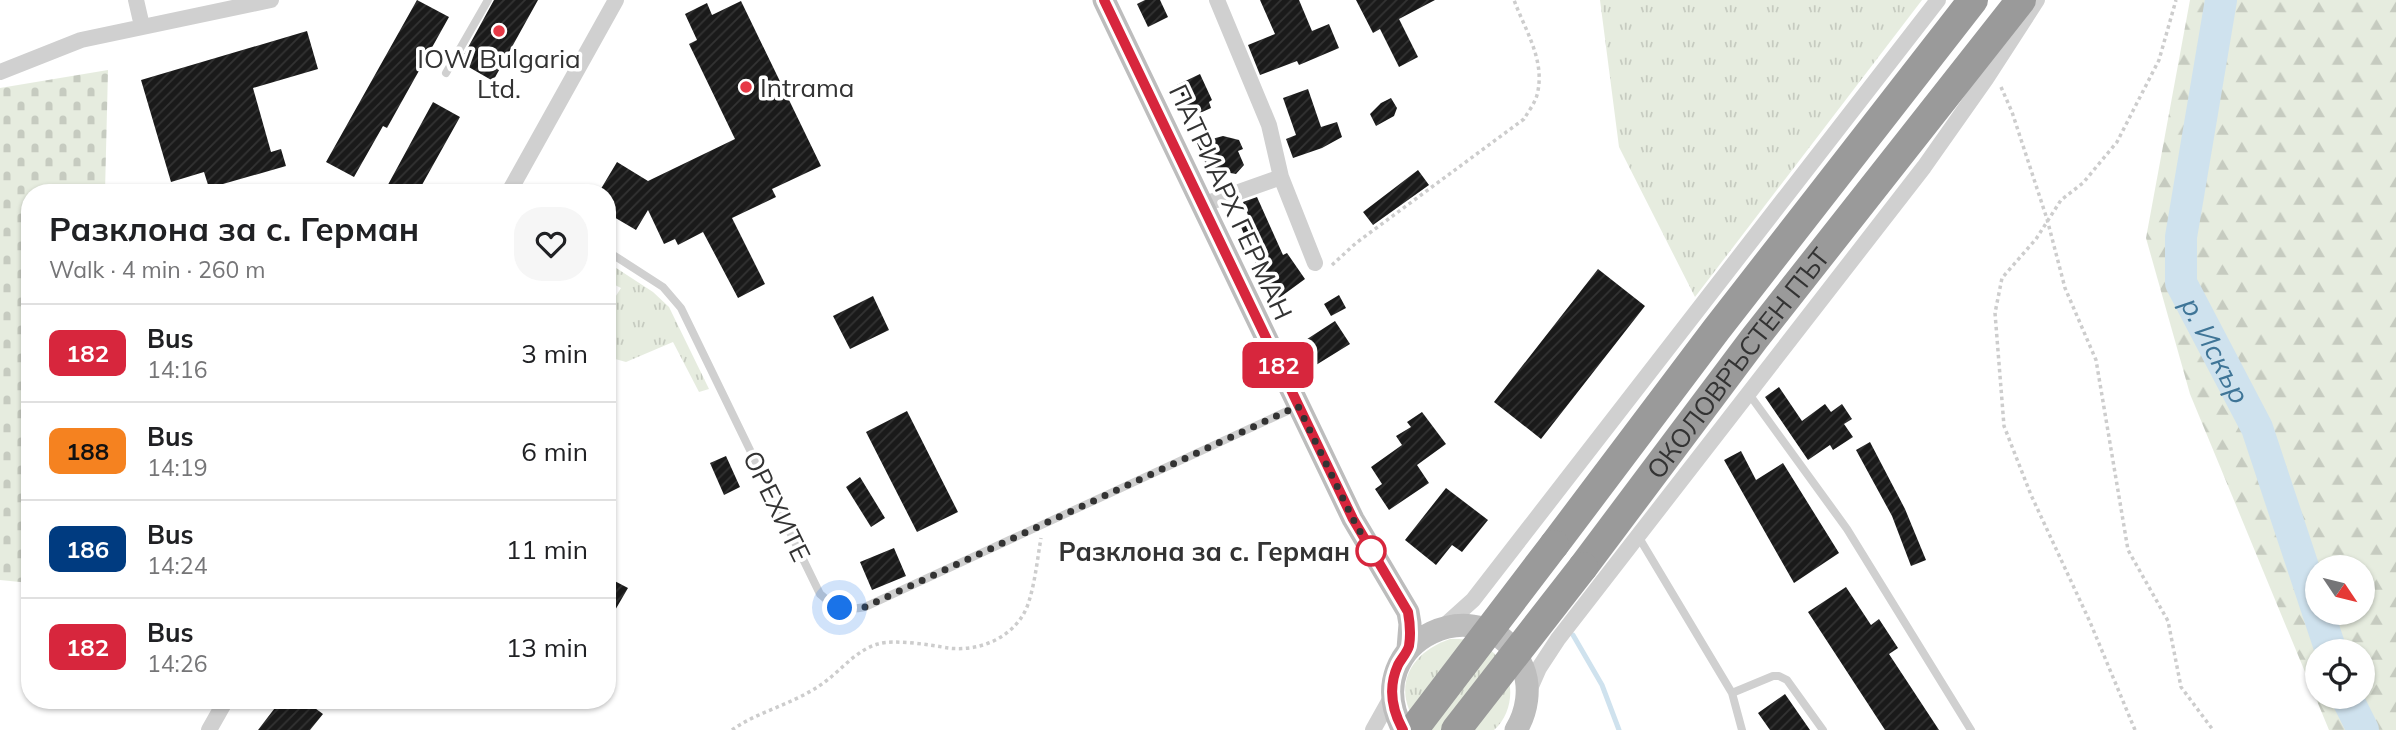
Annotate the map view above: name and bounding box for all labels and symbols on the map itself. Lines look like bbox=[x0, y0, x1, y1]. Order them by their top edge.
marker: IOW Bulgaria Ltd. bbox=[491, 23, 507, 39]
place label: IOW Bulgaria Ltd. bbox=[417, 42, 581, 105]
place label: Intrama bbox=[760, 71, 854, 104]
marker: Intrama bbox=[738, 79, 754, 95]
street label: ПАТРИАРХ ГЕРМАН bbox=[1162, 79, 1300, 325]
street label: ОКОЛОВРЪСТЕН ПЪТ bbox=[1639, 241, 1836, 485]
water label: р. Искър bbox=[2174, 291, 2258, 409]
line badge: 182 bbox=[1238, 342, 1318, 388]
street label: ОРЕХИТЕ bbox=[736, 445, 818, 567]
place label: Разклона за с. Герман bbox=[1058, 535, 1350, 568]
marker: Разклона за с. Герман bbox=[1356, 536, 1386, 566]
north arrow bbox=[2305, 555, 2375, 625]
your location bbox=[822, 590, 857, 625]

